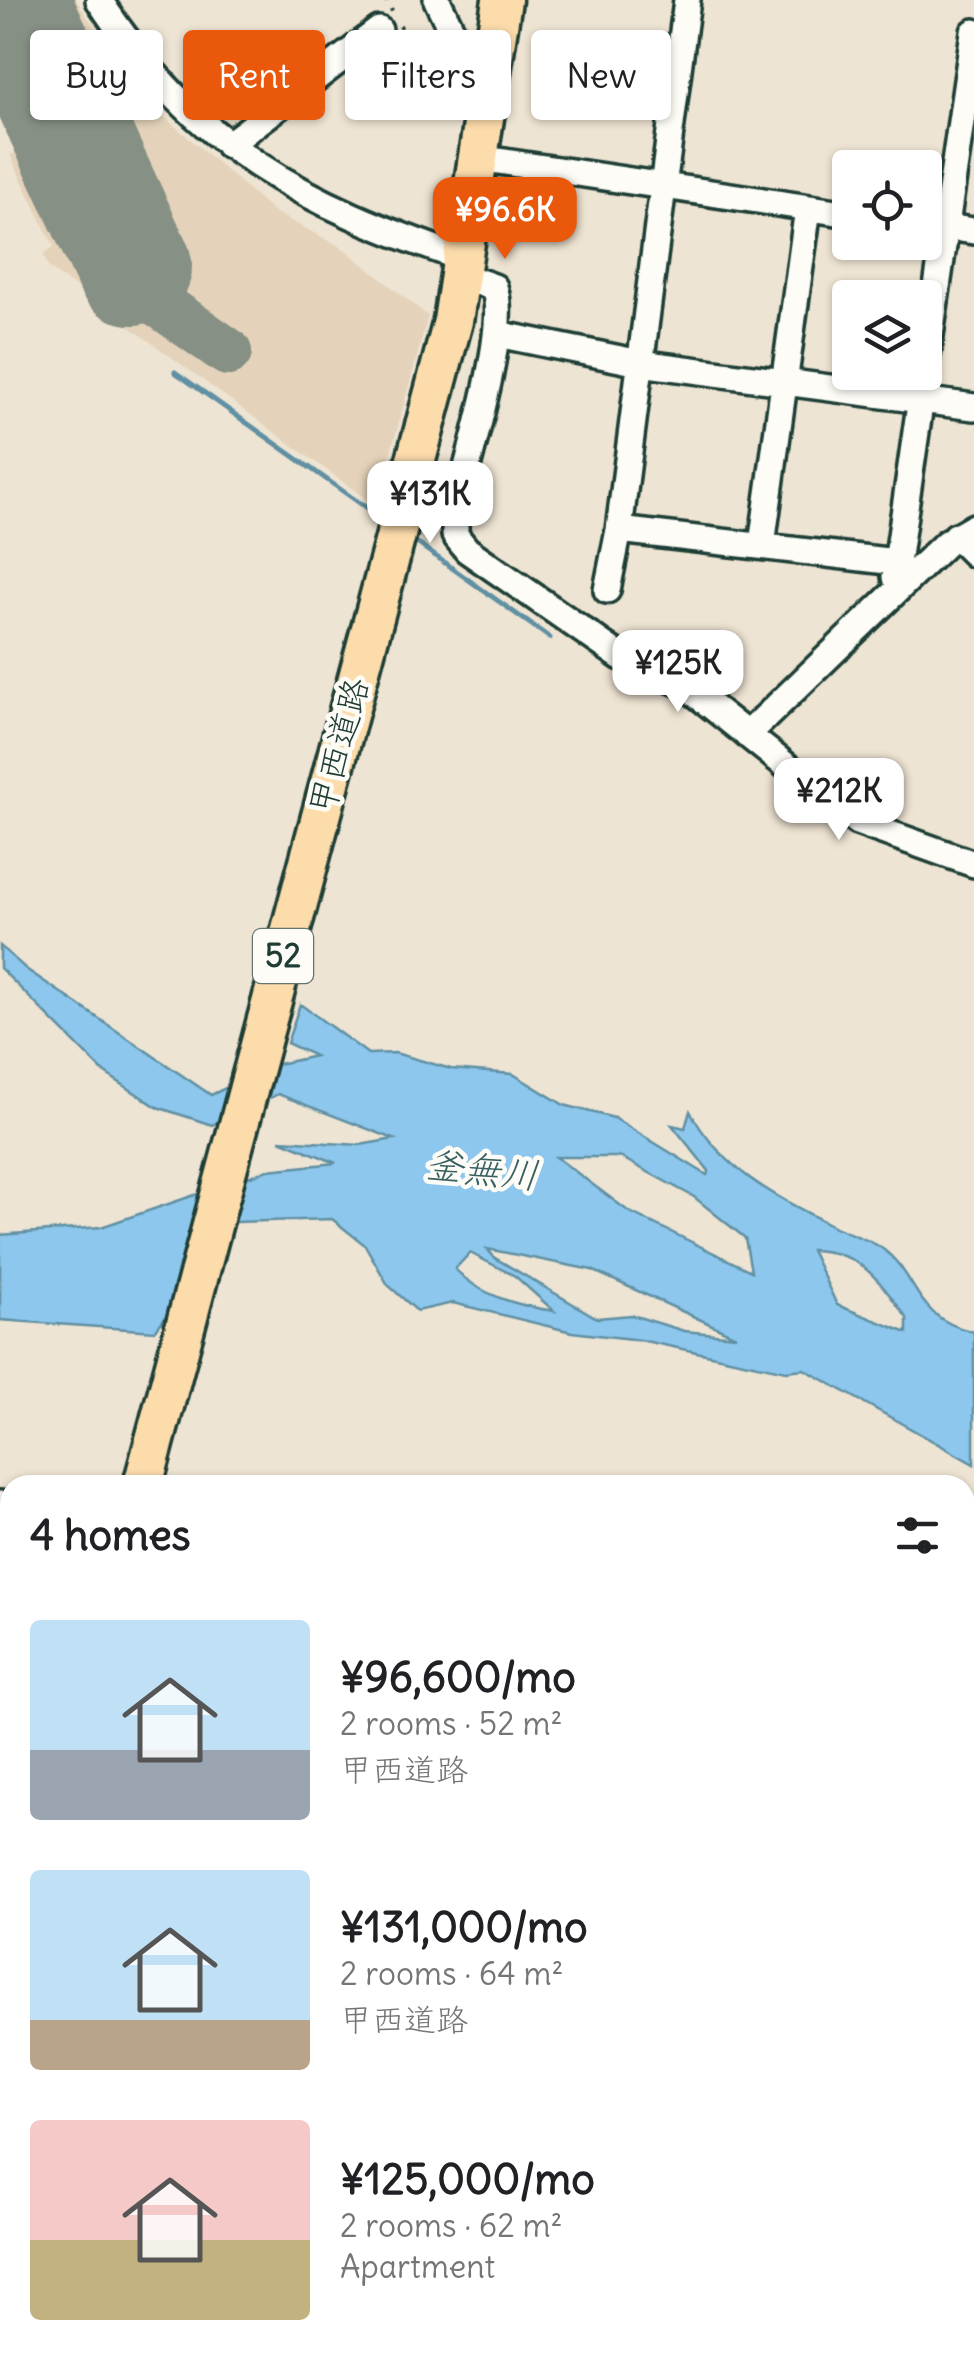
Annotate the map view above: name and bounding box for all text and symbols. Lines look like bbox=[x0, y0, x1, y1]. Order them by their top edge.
chip: Buy bbox=[30, 30, 163, 120]
chip: Rent bbox=[183, 30, 325, 120]
chip: Filters bbox=[345, 30, 511, 120]
chip: New bbox=[531, 30, 671, 120]
map controls bbox=[832, 150, 942, 390]
button: locate bbox=[832, 150, 942, 260]
pin: ¥96.6K bbox=[424, 177, 586, 262]
text: ¥96.6K bbox=[455, 189, 555, 230]
button: layers bbox=[832, 280, 942, 390]
pin: ¥131K bbox=[360, 461, 500, 546]
text: ¥131K bbox=[389, 473, 471, 514]
pin: ¥125K bbox=[608, 630, 748, 715]
text: ¥125K bbox=[634, 642, 722, 683]
street label: 甲西道路 bbox=[299, 672, 377, 819]
pin: ¥212K bbox=[769, 758, 909, 843]
text: ¥212K bbox=[796, 770, 882, 811]
road number: 52 bbox=[253, 929, 313, 983]
water label: 釜無川 bbox=[423, 1140, 541, 1199]
icon: filters bbox=[890, 1508, 945, 1563]
text: 4 homes bbox=[30, 1509, 191, 1561]
text: ¥96,600/mo bbox=[340, 1651, 576, 1703]
icon: home bbox=[110, 1660, 230, 1780]
text: 2 rooms · 52 m² bbox=[340, 1703, 562, 1744]
text: 甲西道路 bbox=[340, 1749, 468, 1790]
text: ¥131,000/mo bbox=[340, 1901, 588, 1953]
icon: home bbox=[110, 1910, 230, 2030]
text: 2 rooms · 64 m² bbox=[340, 1953, 563, 1994]
text: 甲西道路 bbox=[340, 1999, 468, 2040]
text: ¥125,000/mo bbox=[340, 2153, 595, 2205]
icon: home bbox=[110, 2160, 230, 2280]
text: 2 rooms · 62 m² bbox=[340, 2205, 563, 2246]
text: Apartment bbox=[340, 2246, 495, 2287]

